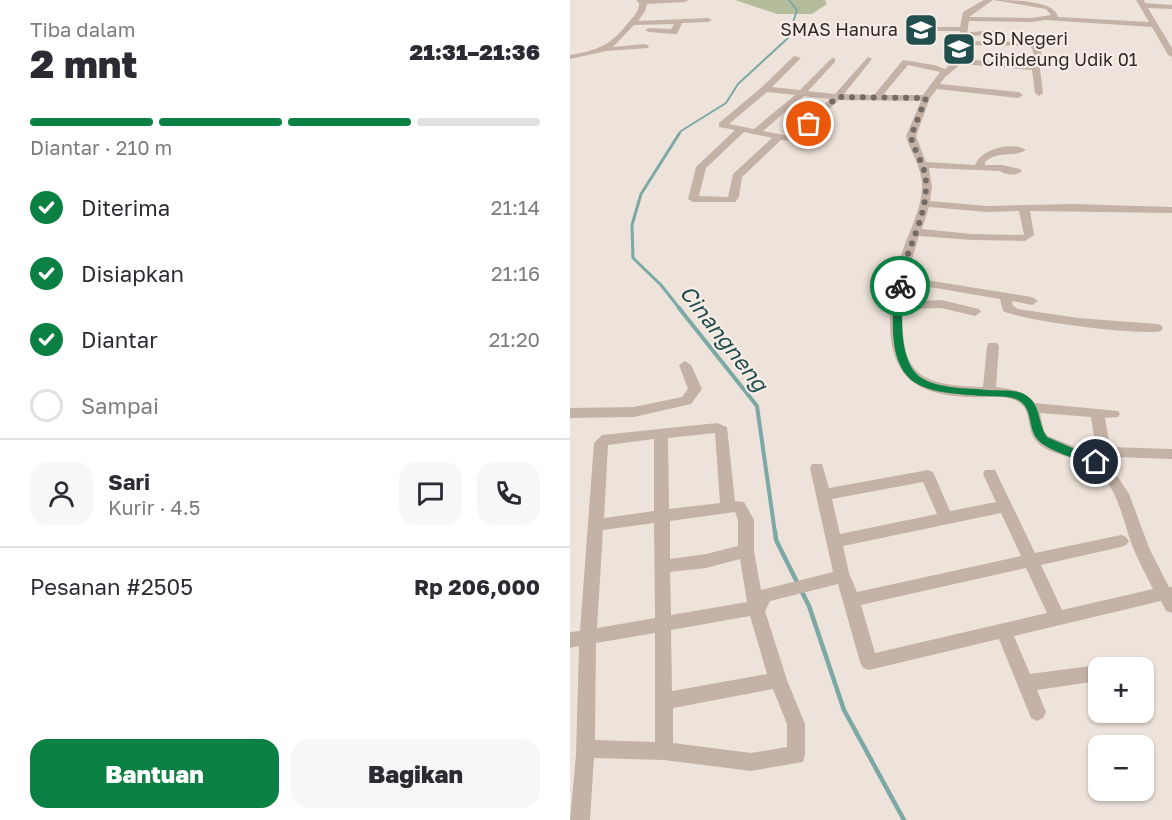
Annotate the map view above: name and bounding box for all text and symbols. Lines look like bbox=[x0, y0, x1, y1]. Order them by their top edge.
school or university icon: SMAS Hanura bbox=[903, 12, 939, 48]
text: Tiba dalam bbox=[30, 17, 135, 41]
place label: SMAS Hanura bbox=[780, 18, 898, 40]
place label: SD Negeri Cihideung Udik 01 bbox=[982, 27, 1138, 70]
school or university icon: SD Negeri Cihideung Udik 01 bbox=[941, 31, 977, 67]
text: 21:31–21:36 bbox=[410, 38, 540, 65]
text: 2 mnt bbox=[30, 40, 137, 87]
pin bbox=[783, 98, 834, 149]
icon: bag bbox=[792, 107, 825, 140]
text: Diantar · 210 m bbox=[30, 135, 172, 159]
icon: check bbox=[30, 191, 63, 224]
text: Diterima bbox=[81, 194, 170, 221]
text: 21:14 bbox=[491, 195, 540, 219]
courier bbox=[870, 256, 930, 316]
icon: check bbox=[30, 257, 63, 290]
text: Disiapkan bbox=[81, 260, 184, 287]
text: 21:16 bbox=[491, 261, 540, 285]
icon: bike bbox=[884, 270, 917, 303]
water label: Cinangneng bbox=[675, 279, 775, 397]
icon: check bbox=[30, 323, 63, 356]
text: Diantar bbox=[81, 326, 158, 353]
text: 21:20 bbox=[489, 327, 540, 351]
text: Sampai bbox=[81, 392, 159, 419]
pin bbox=[1070, 436, 1121, 487]
icon: home bbox=[1079, 445, 1112, 478]
button: person bbox=[30, 462, 93, 525]
button: chat bbox=[399, 462, 462, 525]
button: phone bbox=[477, 462, 540, 525]
text: Sari bbox=[108, 468, 150, 495]
text: Kurir · 4.5 bbox=[108, 495, 200, 519]
text: Pesanan #2505 bbox=[30, 573, 193, 600]
text: Rp 206,000 bbox=[414, 573, 540, 600]
map controls bbox=[1088, 657, 1154, 801]
button: + bbox=[1088, 657, 1154, 723]
button: − bbox=[1088, 735, 1154, 801]
button: Bantuan bbox=[30, 739, 279, 808]
button: Bagikan bbox=[291, 739, 540, 808]

